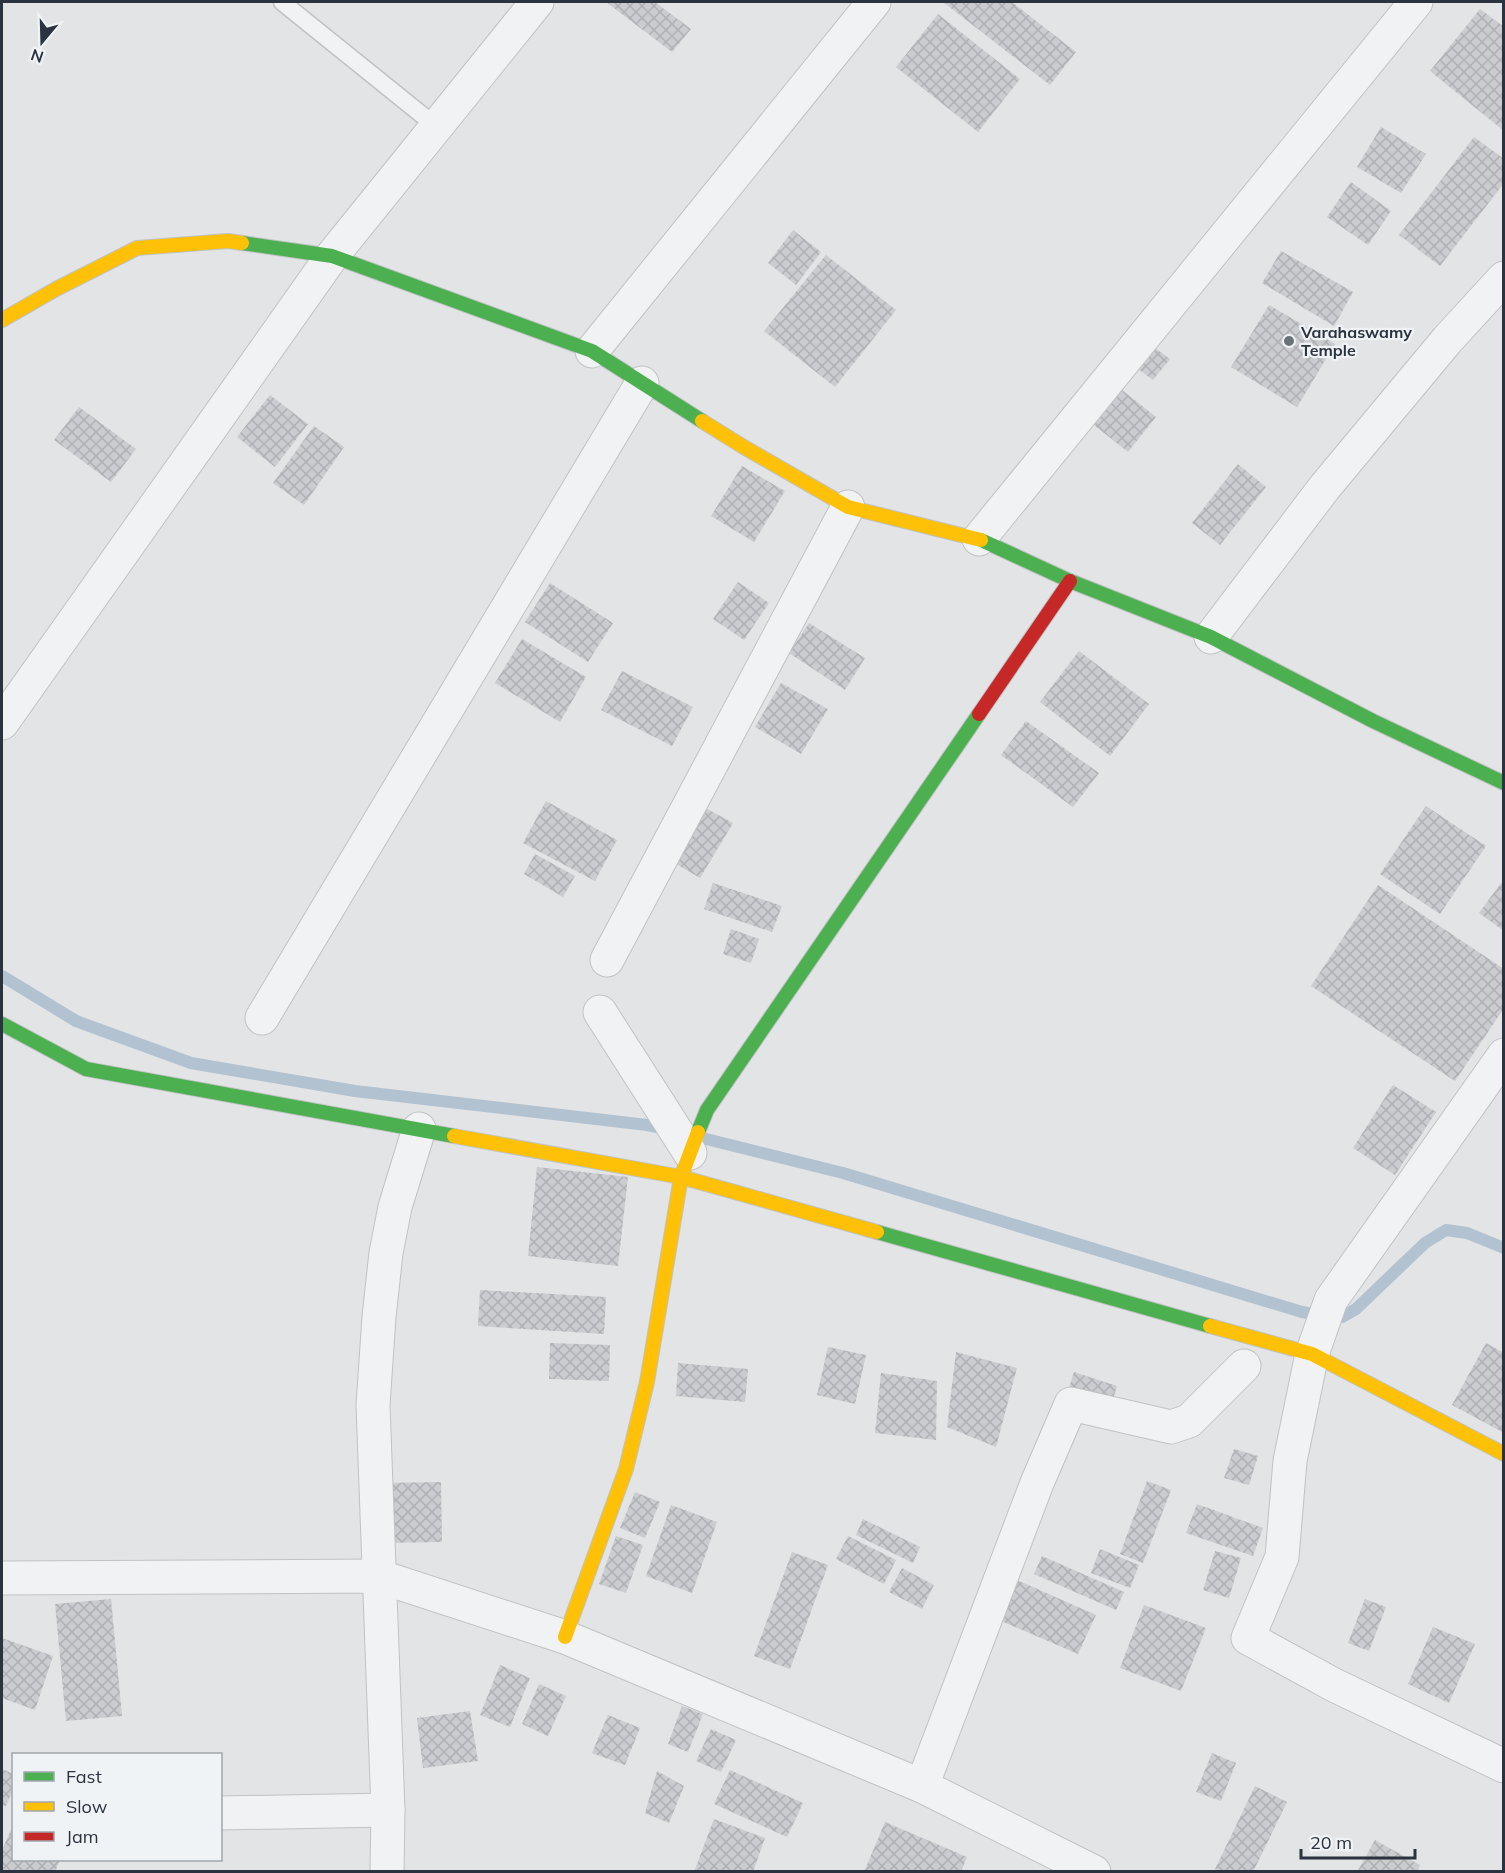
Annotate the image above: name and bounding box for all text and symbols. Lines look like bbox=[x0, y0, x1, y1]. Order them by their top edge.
north arrow bbox=[12, 12, 72, 72]
text: N bbox=[28, 45, 46, 68]
place label: Varahaswamy Temple bbox=[1300, 322, 1412, 360]
marker: Varahaswamy Temple bbox=[1282, 334, 1296, 348]
legend bbox=[12, 1753, 222, 1861]
text: Fast bbox=[66, 1765, 102, 1788]
text: Slow bbox=[66, 1795, 108, 1818]
scale bar bbox=[1301, 1822, 1415, 1860]
text: Jam bbox=[66, 1825, 99, 1848]
text: 20 m bbox=[1310, 1831, 1352, 1854]

